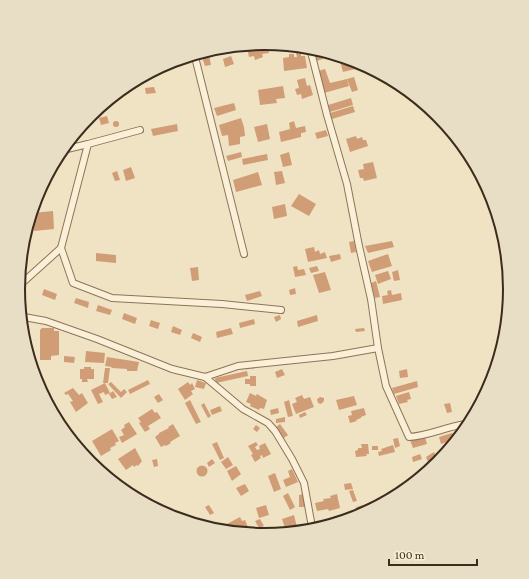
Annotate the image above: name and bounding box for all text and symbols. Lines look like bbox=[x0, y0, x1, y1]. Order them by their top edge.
scale bar bbox=[389, 541, 477, 567]
text: 100 m bbox=[395, 548, 425, 562]

